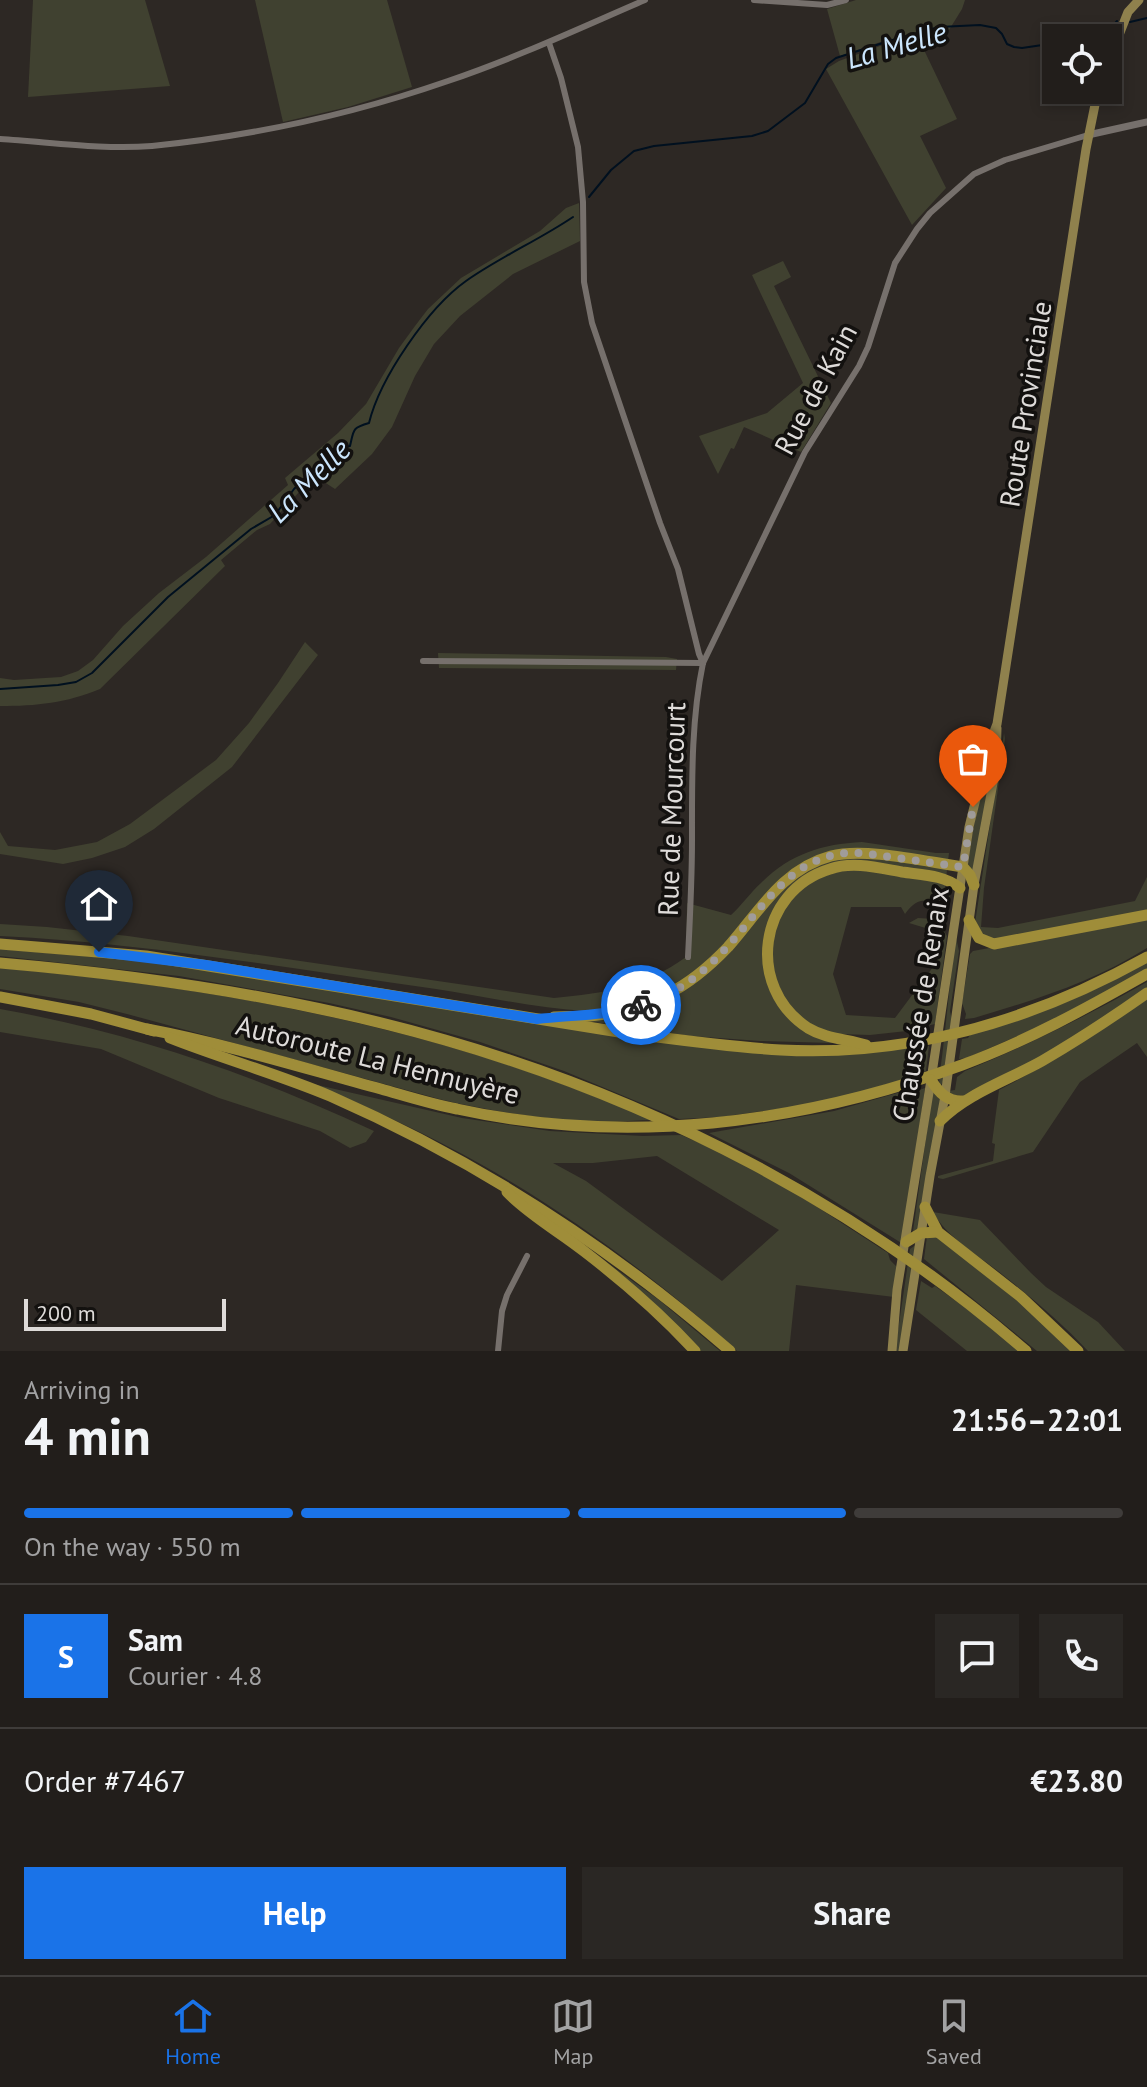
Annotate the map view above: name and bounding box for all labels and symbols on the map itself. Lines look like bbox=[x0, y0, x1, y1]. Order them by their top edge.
water label: La Melle bbox=[841, 11, 951, 77]
street label: Route Provinciale bbox=[990, 298, 1060, 510]
street label: Rue de Kain bbox=[765, 317, 865, 461]
water label: La Melle bbox=[258, 430, 358, 530]
street label: Rue de Mourcourt bbox=[649, 701, 693, 916]
pin bbox=[939, 725, 1007, 807]
pin bbox=[65, 870, 133, 952]
street label: Chaussée de Renaix bbox=[883, 884, 957, 1124]
courier bbox=[601, 965, 681, 1045]
street label: Autoroute La Hennuyère bbox=[232, 1006, 524, 1112]
scale bar bbox=[24, 1295, 226, 1331]

